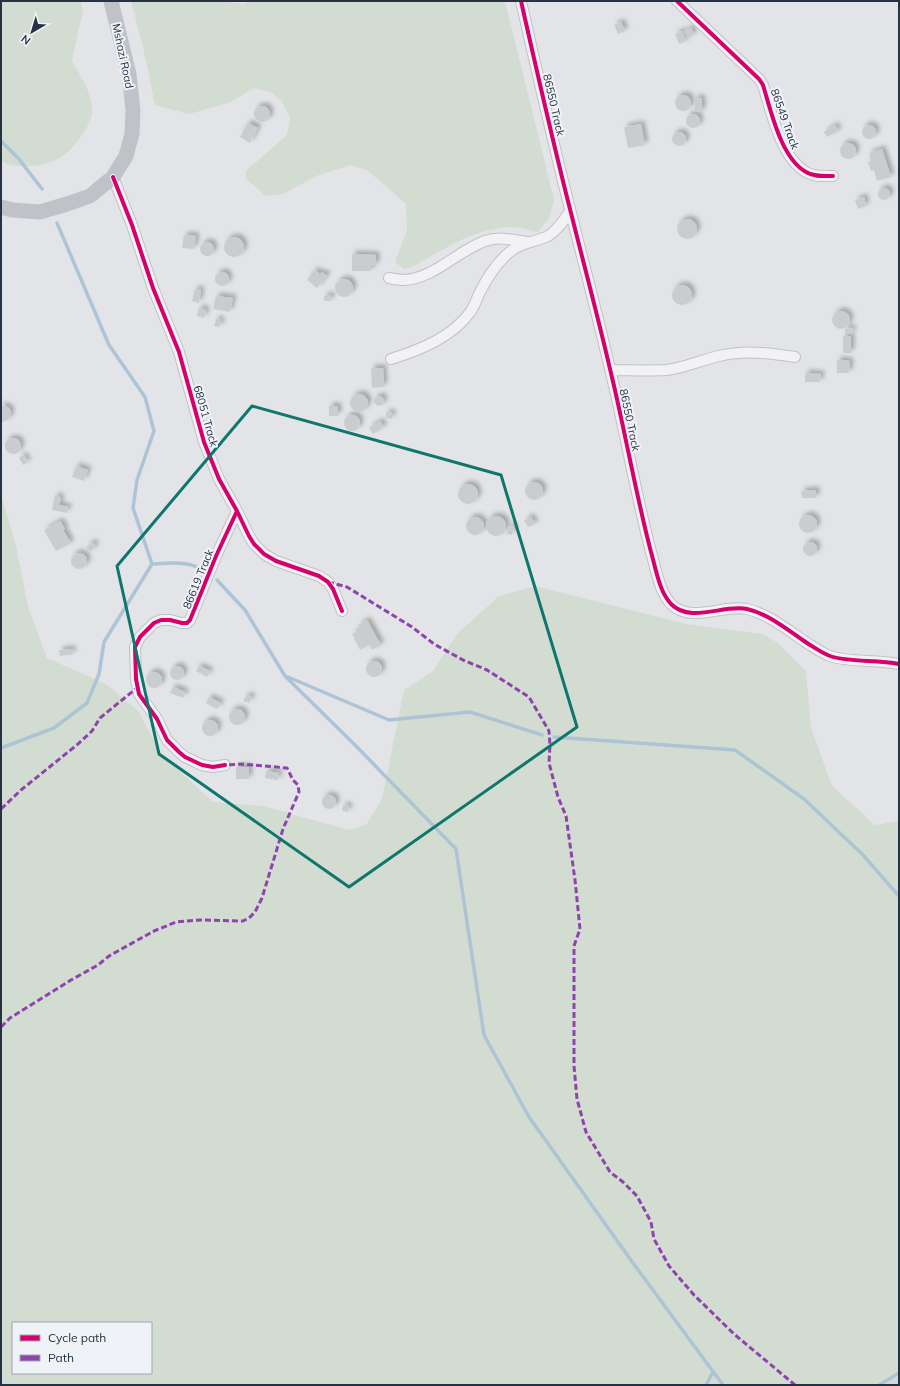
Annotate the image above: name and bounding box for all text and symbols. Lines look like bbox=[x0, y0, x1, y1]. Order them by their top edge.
north arrow bbox=[12, 12, 52, 52]
street label: Mshazi Road bbox=[109, 22, 137, 90]
text: N bbox=[18, 32, 33, 48]
street label: 86550 Track bbox=[540, 73, 568, 138]
street label: 86549 Track bbox=[768, 87, 803, 151]
street label: 68051 Track bbox=[191, 384, 222, 449]
street label: 86550 Track bbox=[617, 388, 643, 453]
street label: 86619 Track bbox=[180, 547, 216, 611]
legend bbox=[12, 1322, 152, 1374]
text: Cycle path bbox=[48, 1330, 106, 1345]
text: Path bbox=[48, 1350, 74, 1365]

